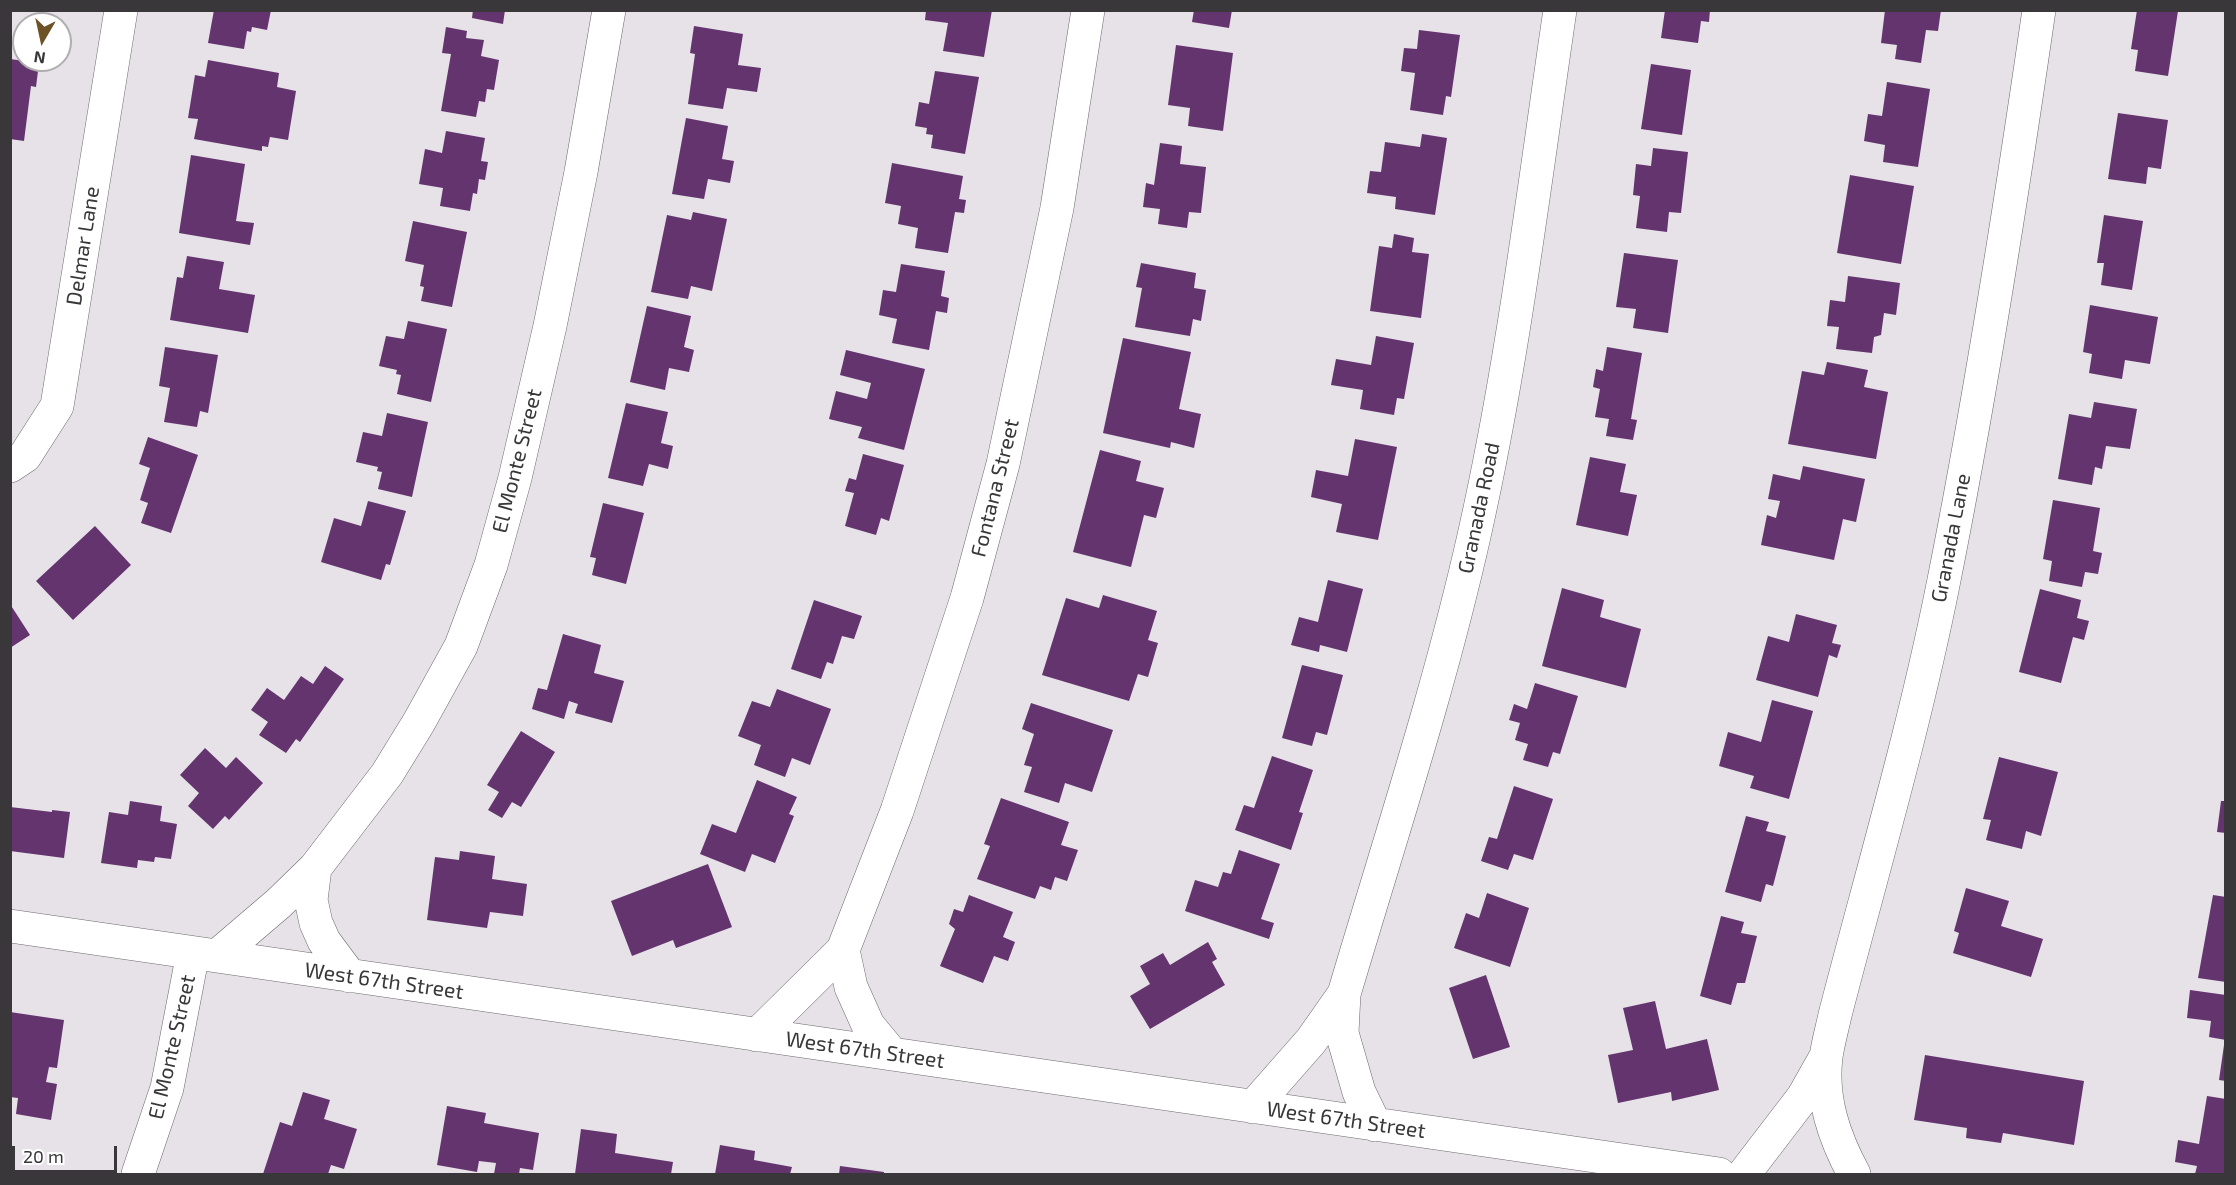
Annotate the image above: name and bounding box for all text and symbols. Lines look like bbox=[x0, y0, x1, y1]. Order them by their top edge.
north arrow bbox=[12, 12, 72, 72]
text: N bbox=[32, 48, 47, 69]
street label: Delmar Lane bbox=[61, 185, 105, 307]
street label: El Monte Street bbox=[487, 386, 547, 536]
street label: Fontana Street bbox=[966, 416, 1024, 560]
street label: Granada Road bbox=[1453, 440, 1505, 576]
street label: Granada Lane bbox=[1926, 471, 1976, 605]
street label: West 67th Street bbox=[303, 957, 465, 1005]
street label: El Monte Street bbox=[143, 972, 201, 1122]
street label: West 67th Street bbox=[784, 1026, 946, 1074]
street label: West 67th Street bbox=[1265, 1096, 1427, 1144]
scale bar bbox=[15, 1134, 120, 1172]
text: 20 m bbox=[23, 1145, 64, 1167]

